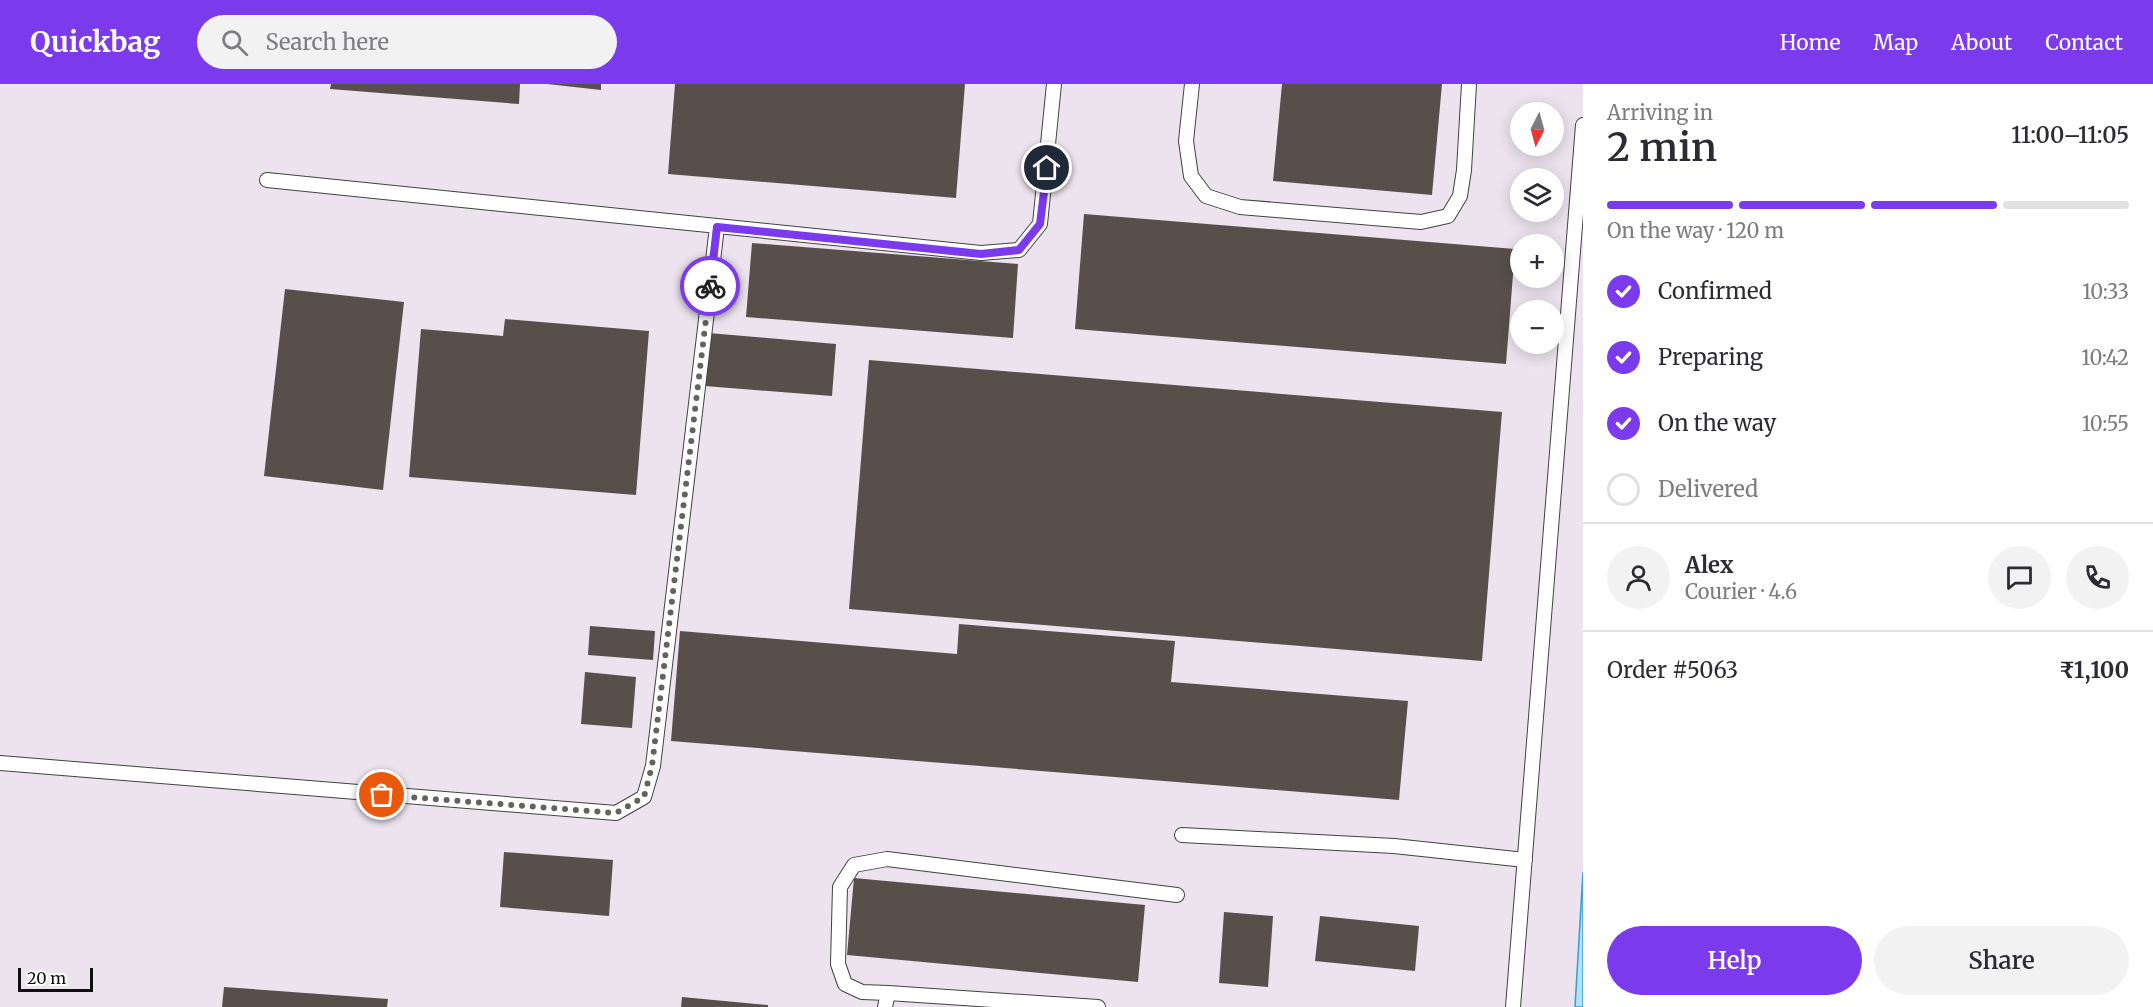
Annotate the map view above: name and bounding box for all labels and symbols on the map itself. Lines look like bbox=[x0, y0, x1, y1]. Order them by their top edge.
north arrow bbox=[1510, 102, 1564, 156]
pin bbox=[1021, 142, 1072, 193]
courier bbox=[680, 256, 740, 316]
pin bbox=[356, 769, 407, 820]
scale bar bbox=[18, 965, 93, 992]

